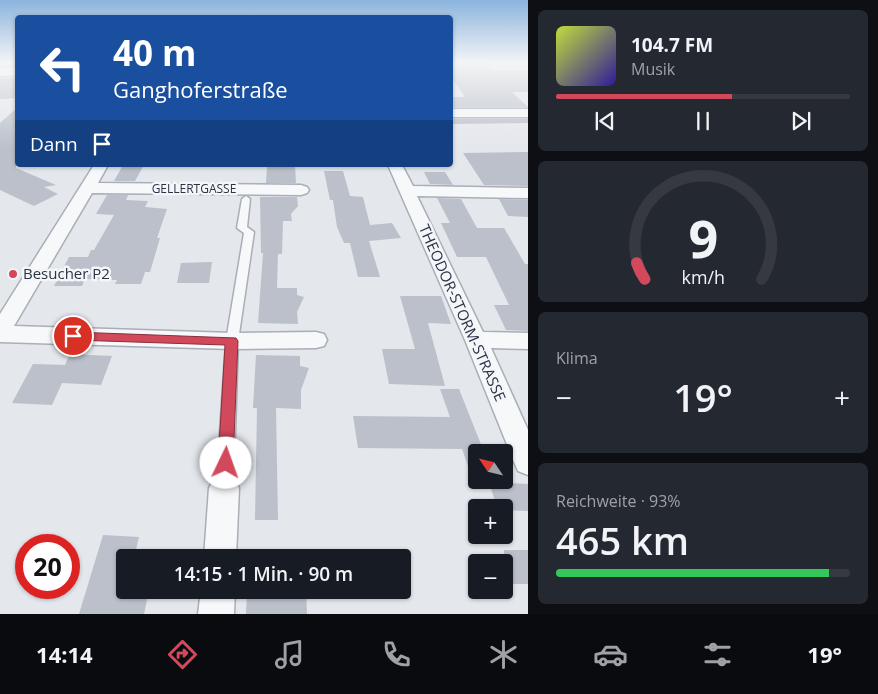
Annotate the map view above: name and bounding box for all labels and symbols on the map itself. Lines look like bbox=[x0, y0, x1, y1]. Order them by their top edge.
street label: GELLERTGASSE bbox=[152, 180, 236, 197]
street label: THEODOR-STORM-STRASSE bbox=[415, 221, 511, 404]
place label: Besucher P2 bbox=[23, 263, 110, 283]
marker: Besucher P2 bbox=[7, 268, 19, 280]
pin bbox=[52, 315, 94, 357]
position arrow bbox=[199, 436, 251, 488]
north arrow bbox=[468, 444, 512, 489]
speed limit sign: 20 bbox=[15, 534, 80, 599]

